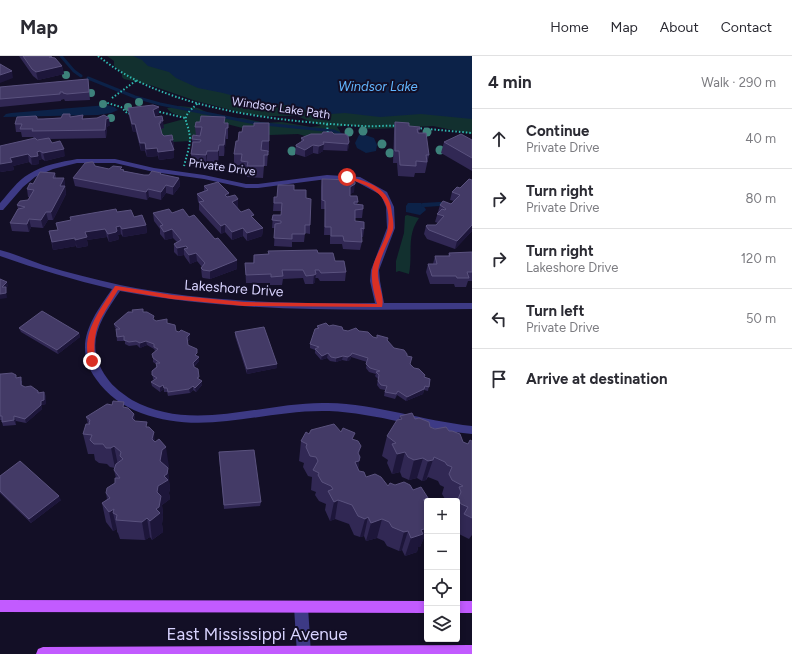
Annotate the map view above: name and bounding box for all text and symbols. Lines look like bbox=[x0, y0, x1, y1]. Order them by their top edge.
text: Map bbox=[20, 16, 58, 39]
text: Home bbox=[550, 19, 589, 36]
text: Map bbox=[611, 19, 638, 36]
text: About bbox=[660, 19, 699, 36]
text: Contact bbox=[721, 19, 772, 36]
text: 4 min bbox=[488, 72, 532, 92]
text: Walk · 290 m bbox=[701, 75, 776, 90]
water label: Windsor Lake bbox=[338, 79, 418, 94]
street label: Windsor Lake Path bbox=[231, 94, 331, 122]
text: Continue bbox=[526, 122, 589, 140]
icon: ahead bbox=[488, 128, 510, 150]
text: 40 m bbox=[745, 131, 776, 146]
text: Private Drive bbox=[526, 140, 599, 155]
street label: Private Drive bbox=[187, 155, 257, 179]
route start bbox=[338, 168, 356, 186]
text: Turn right bbox=[526, 182, 594, 200]
icon: right bbox=[488, 188, 510, 210]
text: 80 m bbox=[745, 191, 776, 206]
text: Private Drive bbox=[526, 200, 599, 215]
text: Turn right bbox=[526, 242, 594, 260]
icon: right bbox=[488, 248, 510, 270]
text: 120 m bbox=[741, 251, 776, 266]
text: Lakeshore Drive bbox=[526, 260, 618, 275]
street label: Lakeshore Drive bbox=[184, 277, 284, 300]
text: Turn left bbox=[526, 302, 584, 320]
icon: left bbox=[488, 308, 510, 330]
text: 50 m bbox=[746, 311, 776, 326]
text: Private Drive bbox=[526, 320, 599, 335]
route end bbox=[83, 352, 101, 370]
icon: arrive bbox=[488, 368, 510, 390]
text: Arrive at destination bbox=[526, 370, 667, 388]
map controls bbox=[424, 498, 460, 642]
button: + bbox=[424, 498, 460, 534]
button: − bbox=[424, 534, 460, 570]
button: locate bbox=[424, 570, 460, 606]
button: layers bbox=[424, 606, 460, 642]
street label: East Mississippi Avenue bbox=[167, 624, 347, 644]

